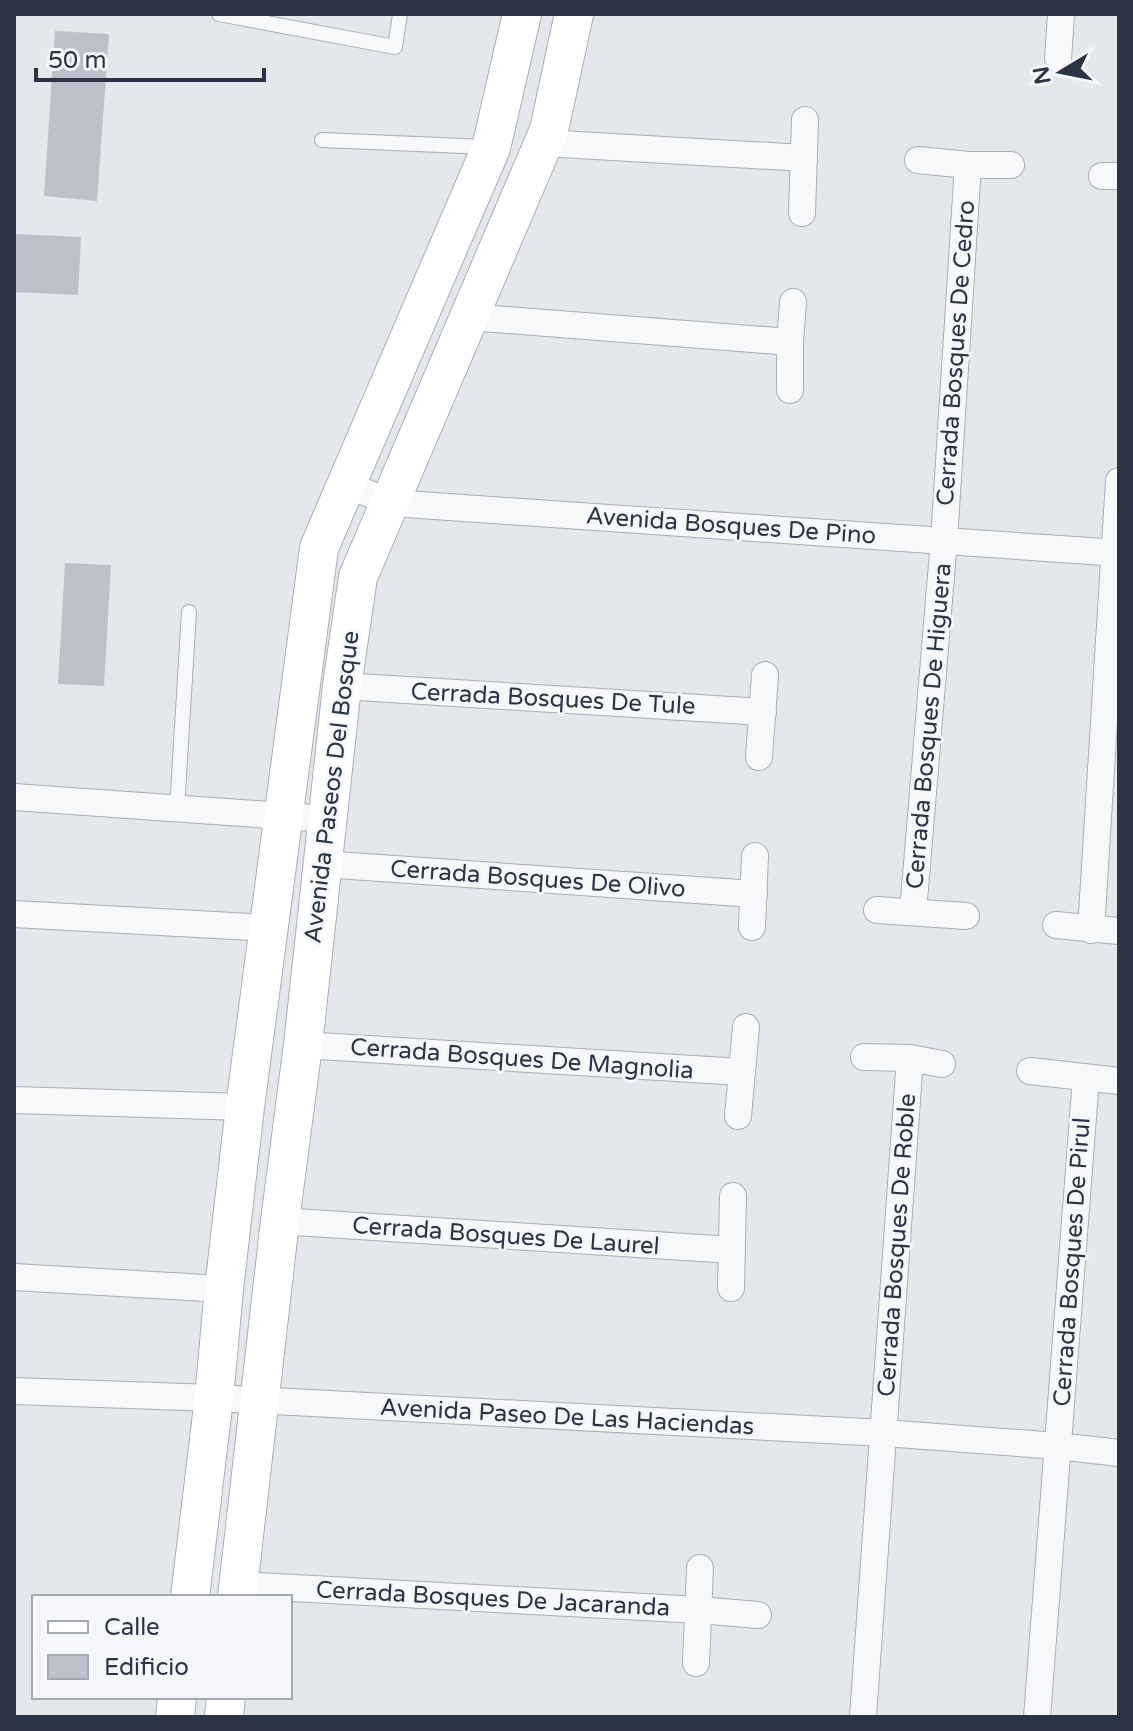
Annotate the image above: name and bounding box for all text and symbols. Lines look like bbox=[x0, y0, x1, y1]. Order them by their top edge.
scale bar bbox=[36, 32, 264, 82]
north arrow bbox=[1021, 32, 1101, 112]
text: 50 m bbox=[48, 46, 106, 75]
text: N bbox=[1028, 64, 1057, 86]
street label: Cerrada Bosques De Cedro bbox=[931, 199, 981, 507]
street label: Avenida Bosques De Pino bbox=[585, 501, 877, 551]
street label: Cerrada Bosques De Higuera bbox=[900, 562, 958, 890]
street label: Avenida Paseos Del Bosque bbox=[298, 629, 366, 945]
street label: Cerrada Bosques De Tule bbox=[410, 677, 696, 721]
street label: Cerrada Bosques De Olivo bbox=[389, 854, 687, 904]
street label: Cerrada Bosques De Magnolia bbox=[349, 1033, 695, 1085]
street label: Cerrada Bosques De Roble bbox=[872, 1092, 922, 1398]
street label: Cerrada Bosques De Pirul bbox=[1047, 1117, 1097, 1407]
street label: Cerrada Bosques De Laurel bbox=[351, 1211, 661, 1261]
street label: Avenida Paseo De Las Haciendas bbox=[379, 1393, 755, 1441]
street label: Cerrada Bosques De Jacaranda bbox=[315, 1575, 671, 1623]
legend bbox=[32, 1595, 292, 1699]
text: Calle bbox=[104, 1613, 160, 1642]
text: Edificio bbox=[104, 1653, 189, 1682]

